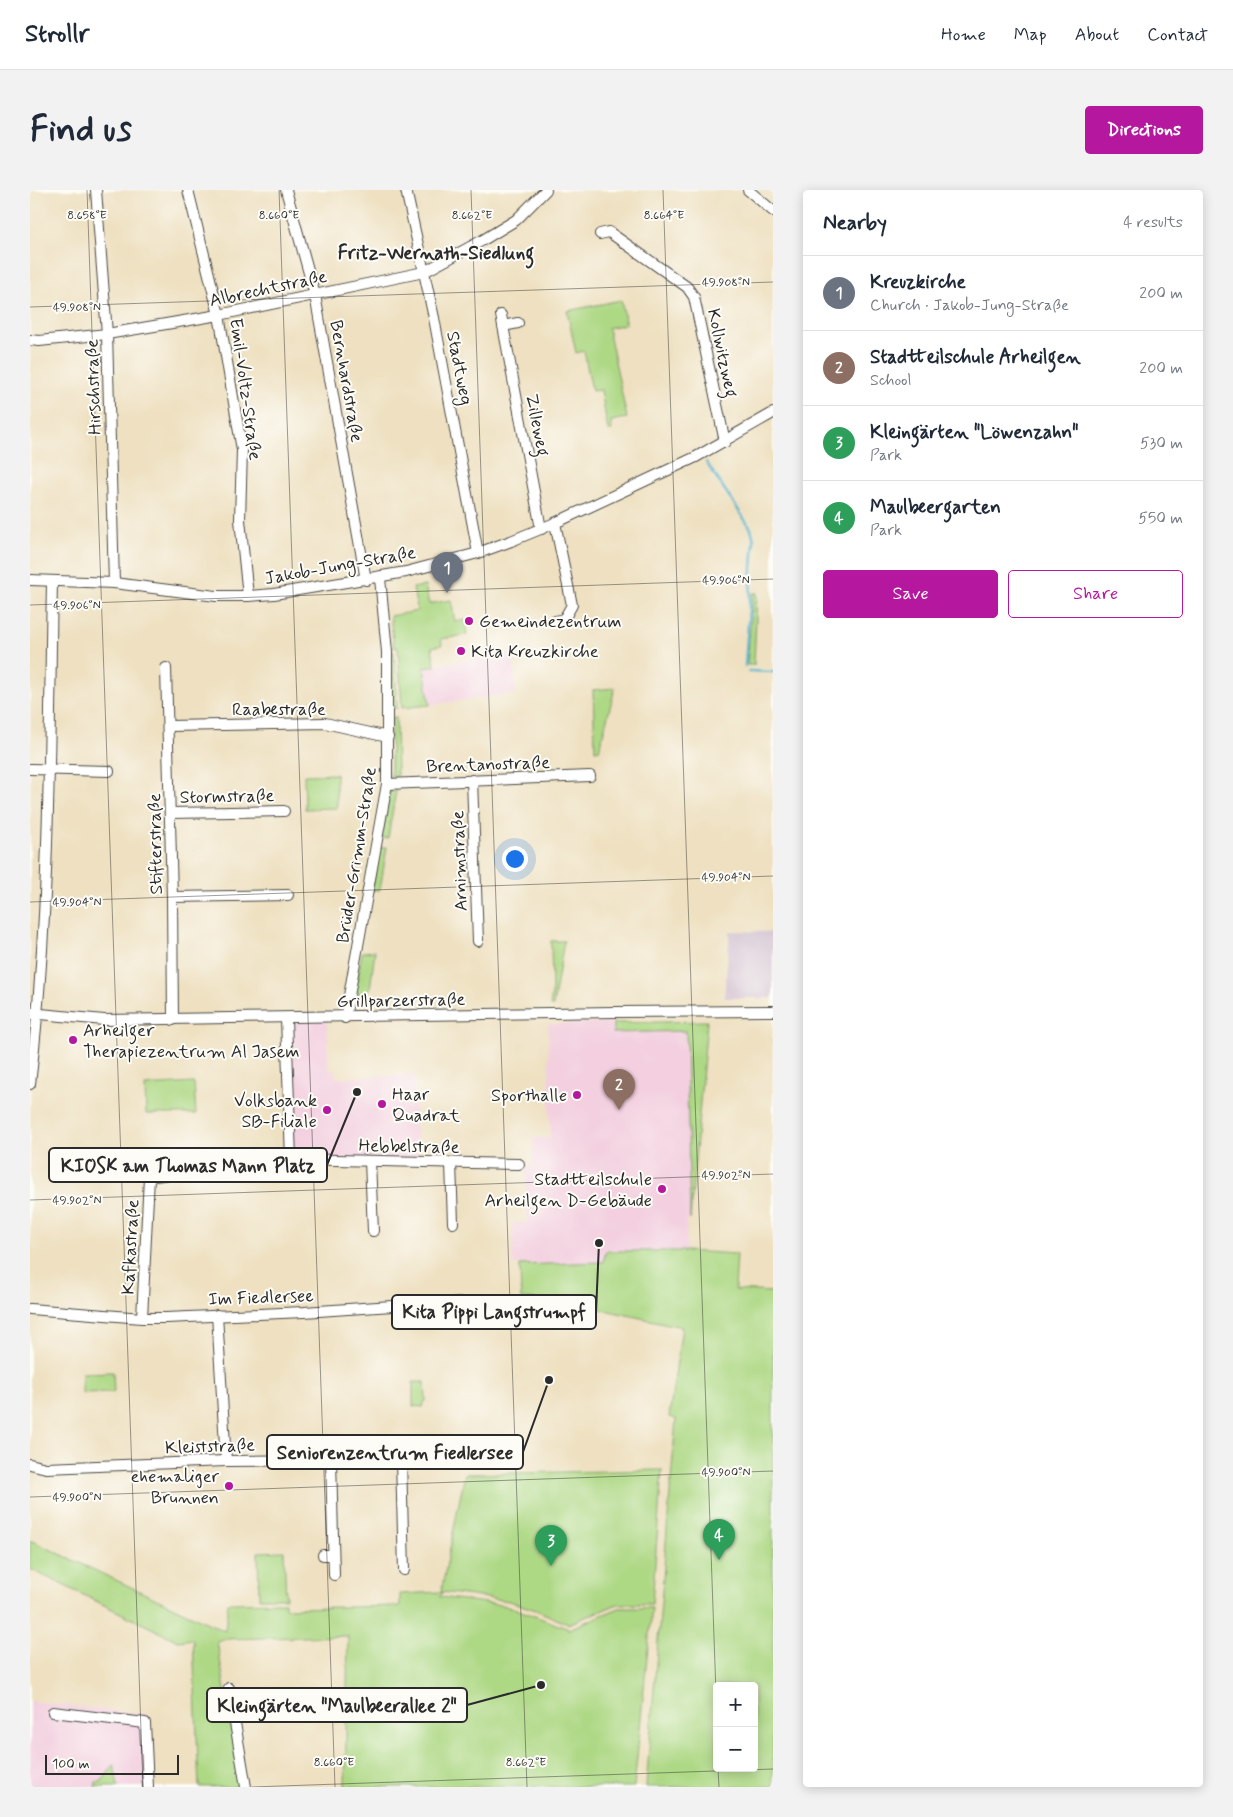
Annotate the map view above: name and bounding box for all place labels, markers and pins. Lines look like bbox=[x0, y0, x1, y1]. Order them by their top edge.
pin: 1 bbox=[431, 552, 463, 593]
place label: Gemeindezentrum bbox=[479, 610, 622, 634]
marker: Gemeindezentrum bbox=[463, 615, 475, 627]
place label: Kita Kreuzkirche bbox=[471, 640, 599, 664]
marker: Kita Kreuzkirche bbox=[455, 645, 467, 657]
place label: Arheilger Therapiezentrum Al Jasem bbox=[83, 1019, 300, 1064]
marker: Arheilger Therapiezentrum Al Jasem bbox=[67, 1034, 79, 1046]
pin: 2 bbox=[603, 1069, 635, 1110]
place label: Haar Quadrat bbox=[392, 1083, 460, 1128]
place label: Sporthalle bbox=[491, 1084, 567, 1108]
place label: Volksbank SB-Filiale bbox=[234, 1089, 317, 1134]
marker: Sporthalle bbox=[571, 1089, 583, 1101]
marker: Haar Quadrat bbox=[376, 1098, 388, 1110]
marker: Volksbank SB-Filiale bbox=[321, 1104, 333, 1116]
callout: KIOSK am Thomas Mann Platz bbox=[49, 1148, 327, 1182]
place label: Stadtteilschule Arheilgen D-Gebäude bbox=[485, 1168, 652, 1215]
marker: Stadtteilschule Arheilgen D-Gebäude bbox=[656, 1183, 668, 1195]
callout: Kita Pippi Langstrumpf bbox=[392, 1295, 596, 1329]
callout: Seniorenzentrum Fiedlersee bbox=[267, 1435, 523, 1469]
place label: ehemaliger Brunnen bbox=[130, 1465, 220, 1510]
marker: ehemaliger Brunnen bbox=[223, 1480, 235, 1492]
pin: 4 bbox=[703, 1519, 735, 1560]
pin: 3 bbox=[535, 1525, 567, 1566]
callout: Kleingärten "Maulbeerallee 2" bbox=[207, 1688, 467, 1722]

